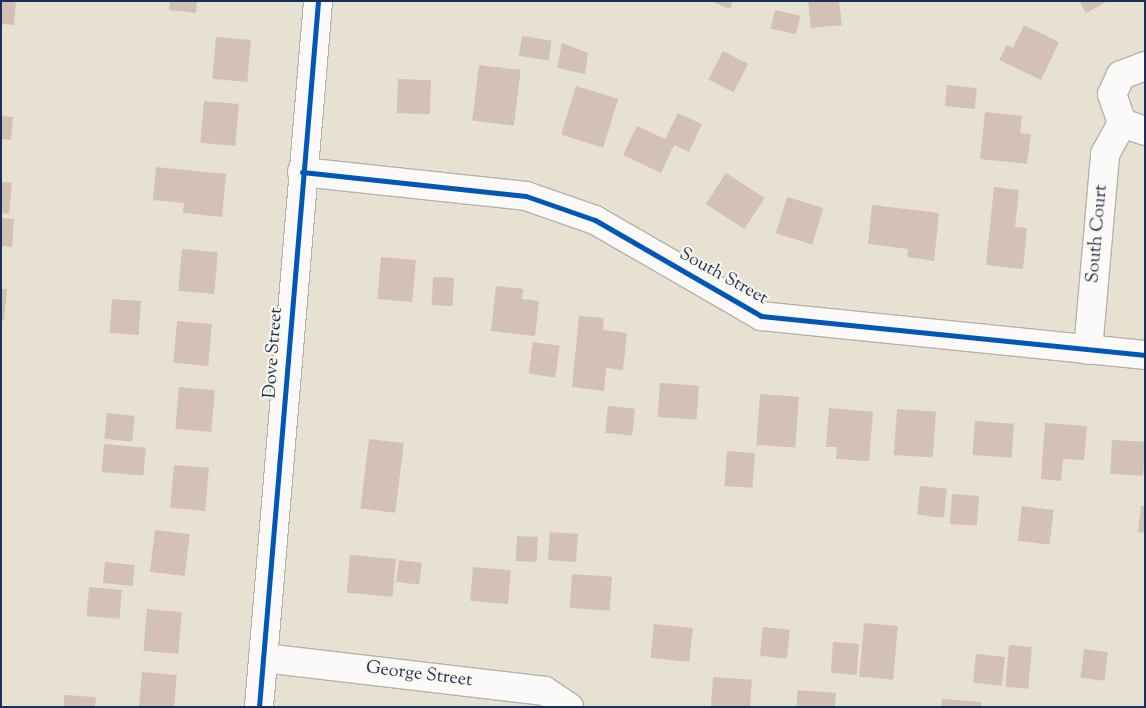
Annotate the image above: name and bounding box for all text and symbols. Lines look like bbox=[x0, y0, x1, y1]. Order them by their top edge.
street label: South Court bbox=[1083, 184, 1113, 284]
street label: South Street bbox=[675, 244, 771, 310]
street label: Dove Street bbox=[260, 307, 288, 399]
street label: George Street bbox=[365, 658, 473, 692]

